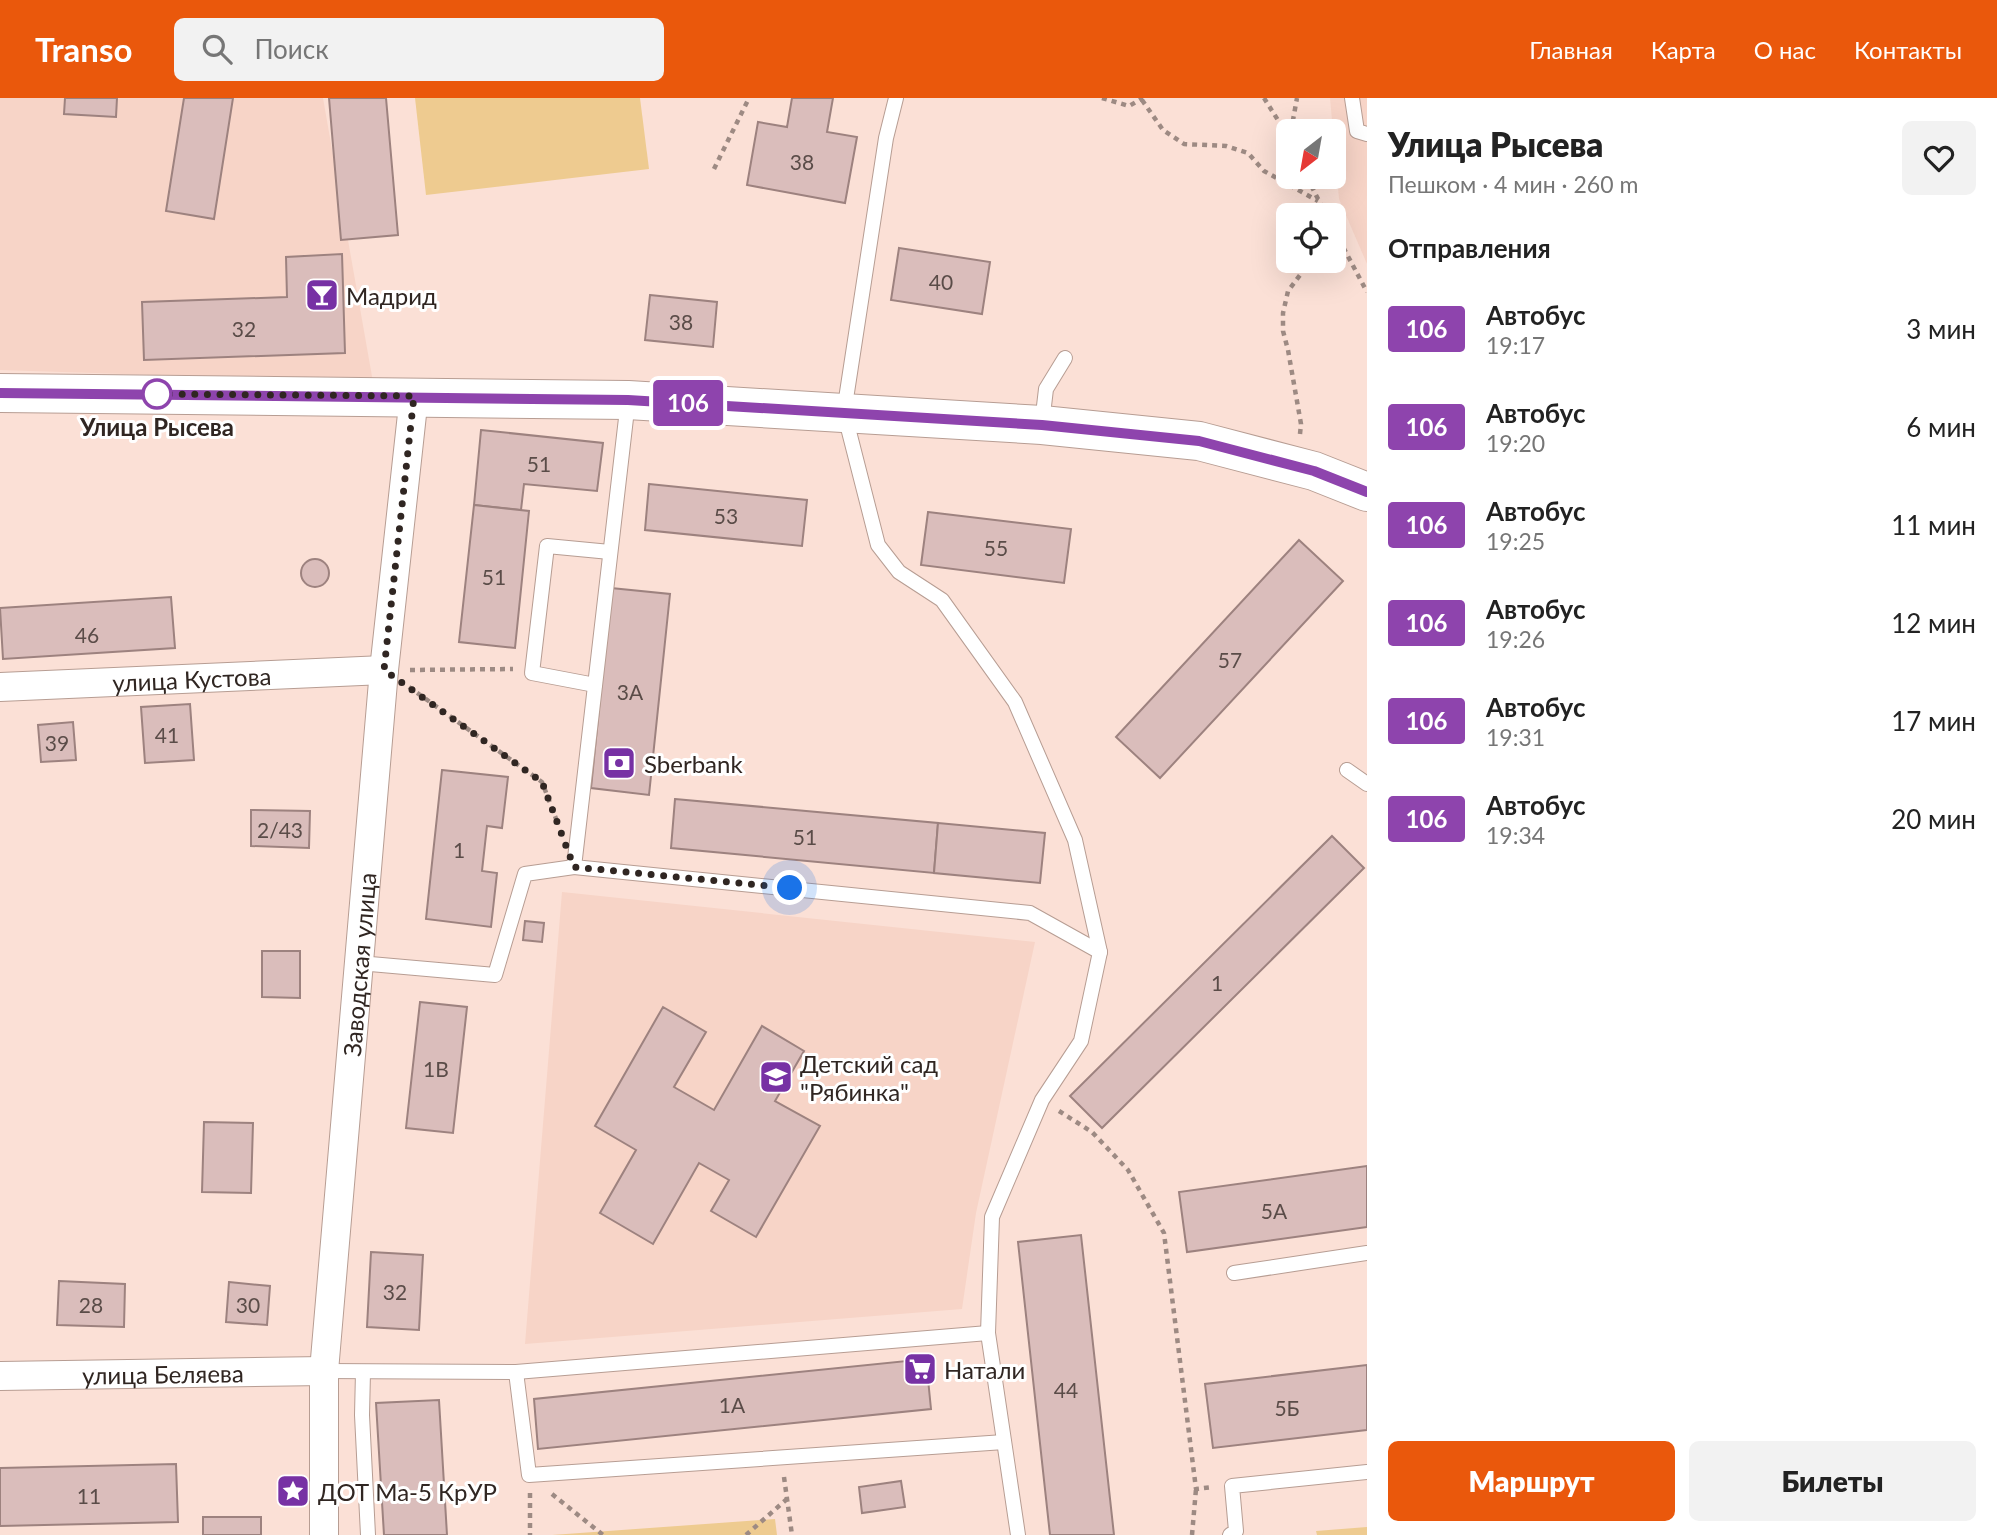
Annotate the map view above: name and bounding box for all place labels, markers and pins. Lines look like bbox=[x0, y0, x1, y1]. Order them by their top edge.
bar icon: Мадрид bbox=[303, 276, 341, 314]
place label: Мадрид bbox=[346, 281, 437, 310]
marker: Улица Рысева bbox=[142, 379, 172, 409]
place label: Улица Рысева bbox=[79, 412, 234, 441]
bank icon: Sberbank bbox=[600, 744, 638, 782]
place label: Sberbank bbox=[644, 749, 743, 778]
place label: Детский сад "Рябинка" bbox=[800, 1049, 938, 1106]
school or university icon: Детский сад "Рябинка" bbox=[757, 1058, 795, 1096]
supermarket icon: Натали bbox=[901, 1350, 939, 1388]
place label: Натали bbox=[944, 1355, 1025, 1384]
place icon: ДОТ Ма-5 КрУР bbox=[274, 1472, 312, 1510]
place label: ДОТ Ма-5 КрУР bbox=[318, 1477, 497, 1506]

